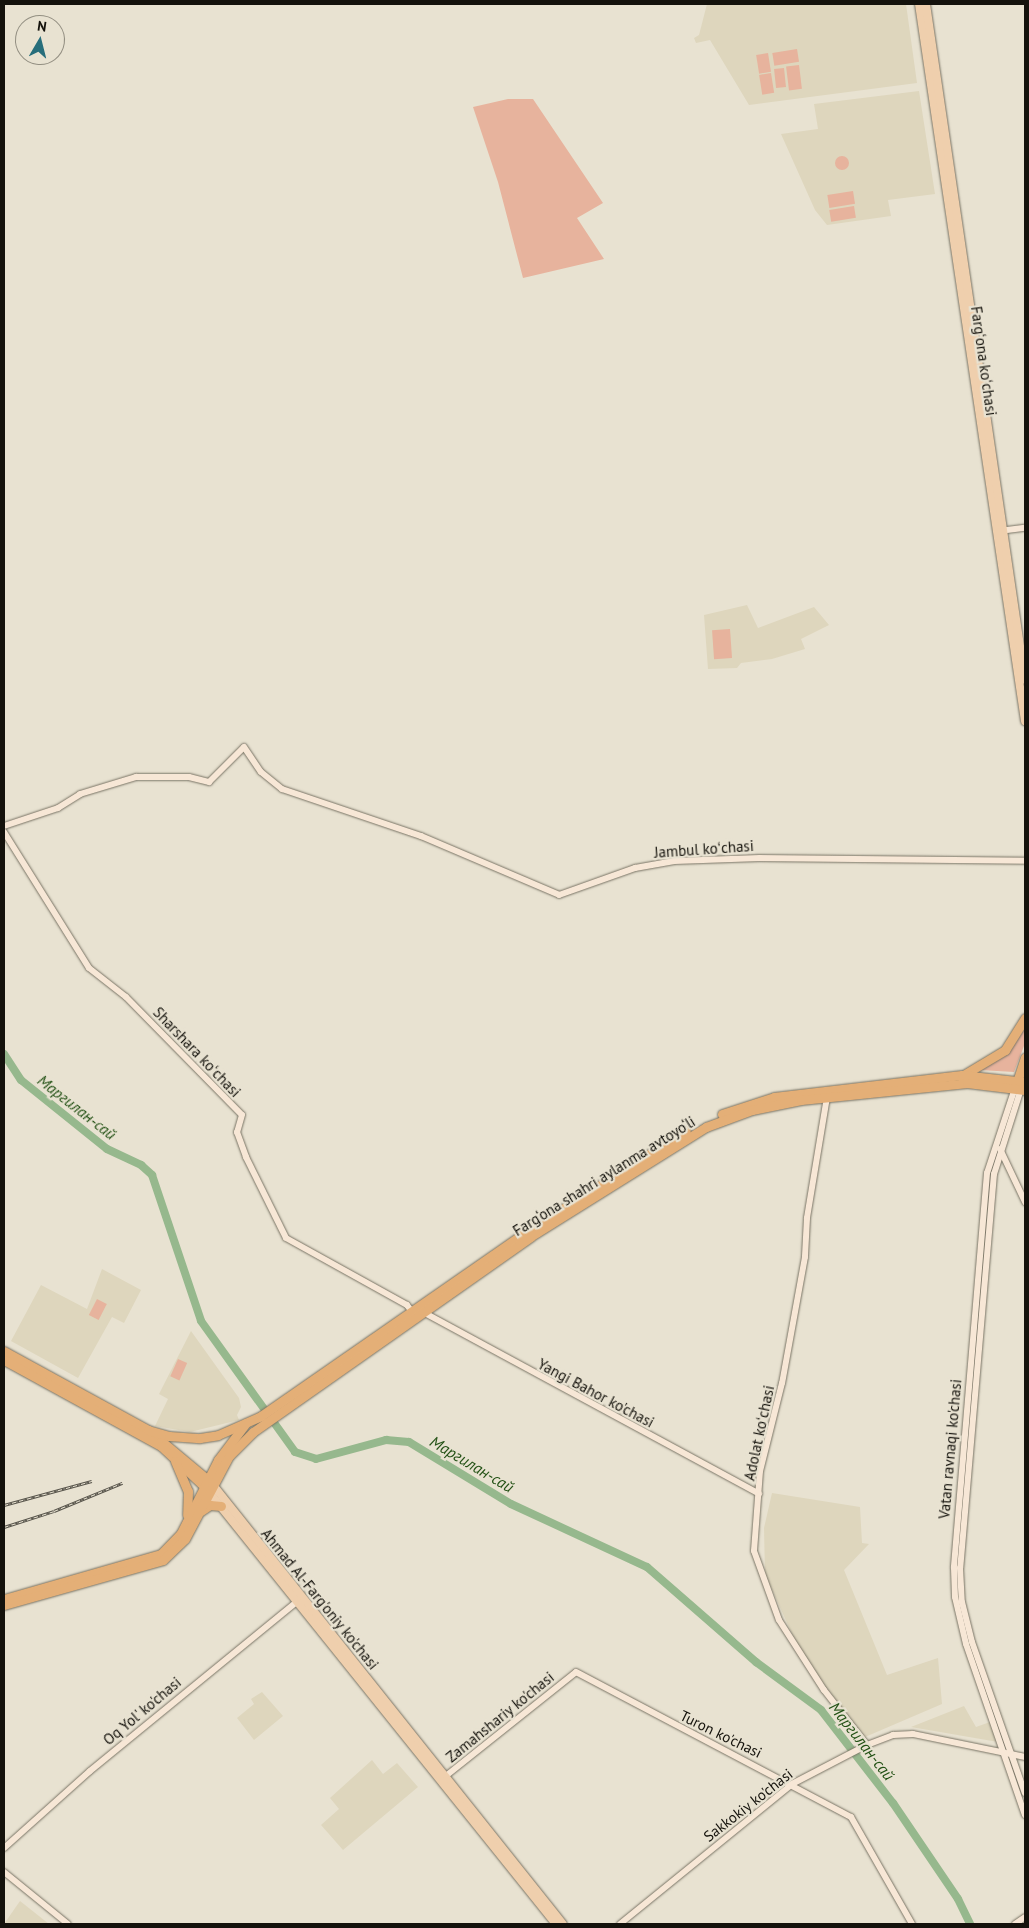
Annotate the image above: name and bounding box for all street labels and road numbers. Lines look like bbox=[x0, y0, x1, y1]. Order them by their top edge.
street label: Fargʻona koʻchasi bbox=[967, 305, 1001, 417]
street label: Jambul koʻchasi bbox=[654, 837, 754, 861]
street label: Sharshara koʻchasi bbox=[149, 1003, 245, 1101]
street label: Farg‘ona shahri aylanma avtoyo‘li bbox=[509, 1112, 699, 1240]
street label: Yangi Bahor ko'chasi bbox=[535, 1355, 657, 1431]
street label: Vatan ravnaqi ko'chasi bbox=[935, 1378, 965, 1520]
street label: Adolat koʻchasi bbox=[740, 1384, 778, 1482]
street label: Ahmad Al-Farg'oniy ko'chasi bbox=[257, 1524, 383, 1674]
street label: Zamahshariy ko'chasi bbox=[442, 1668, 558, 1766]
street label: Oq Yol' ko'chasi bbox=[99, 1673, 185, 1749]
street label: Turon ko'chasi bbox=[677, 1706, 765, 1762]
street label: Sakkokiy ko'chasi bbox=[700, 1764, 796, 1846]

